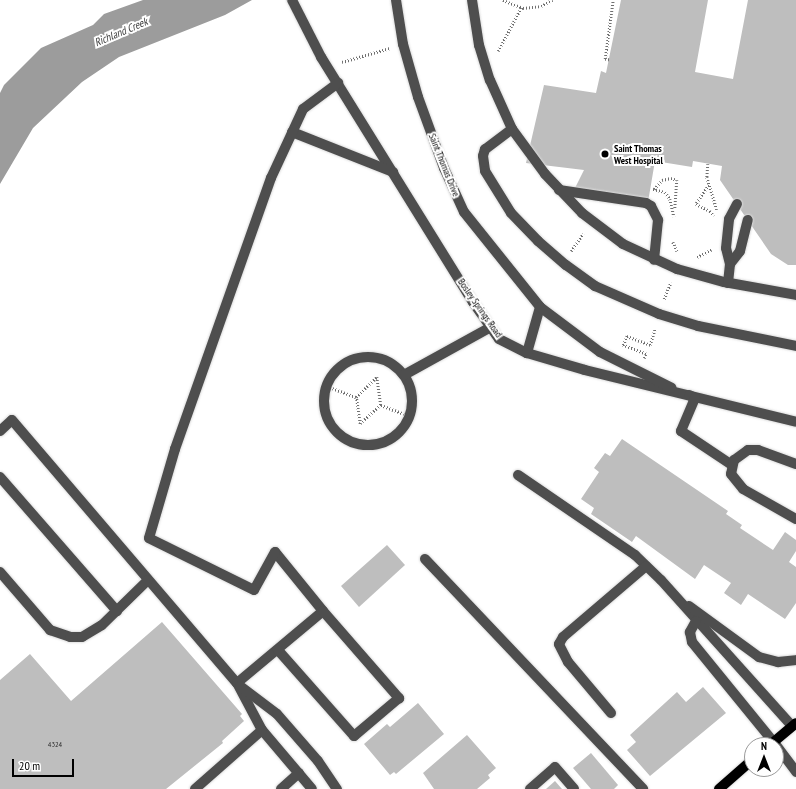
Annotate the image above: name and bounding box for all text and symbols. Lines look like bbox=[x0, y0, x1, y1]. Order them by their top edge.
water label: Richland Creek bbox=[92, 15, 150, 49]
street label: Saint Thomas Drive bbox=[426, 132, 462, 198]
place label: Saint Thomas West Hospital bbox=[614, 142, 663, 166]
marker: Saint Thomas West Hospital bbox=[599, 148, 611, 160]
street label: Bosley Springs Road bbox=[455, 276, 505, 340]
north arrow bbox=[744, 737, 784, 777]
text: N bbox=[761, 739, 767, 753]
house number: 4324 bbox=[48, 740, 62, 750]
scale bar bbox=[14, 751, 76, 777]
text: 20 m bbox=[19, 758, 40, 773]

